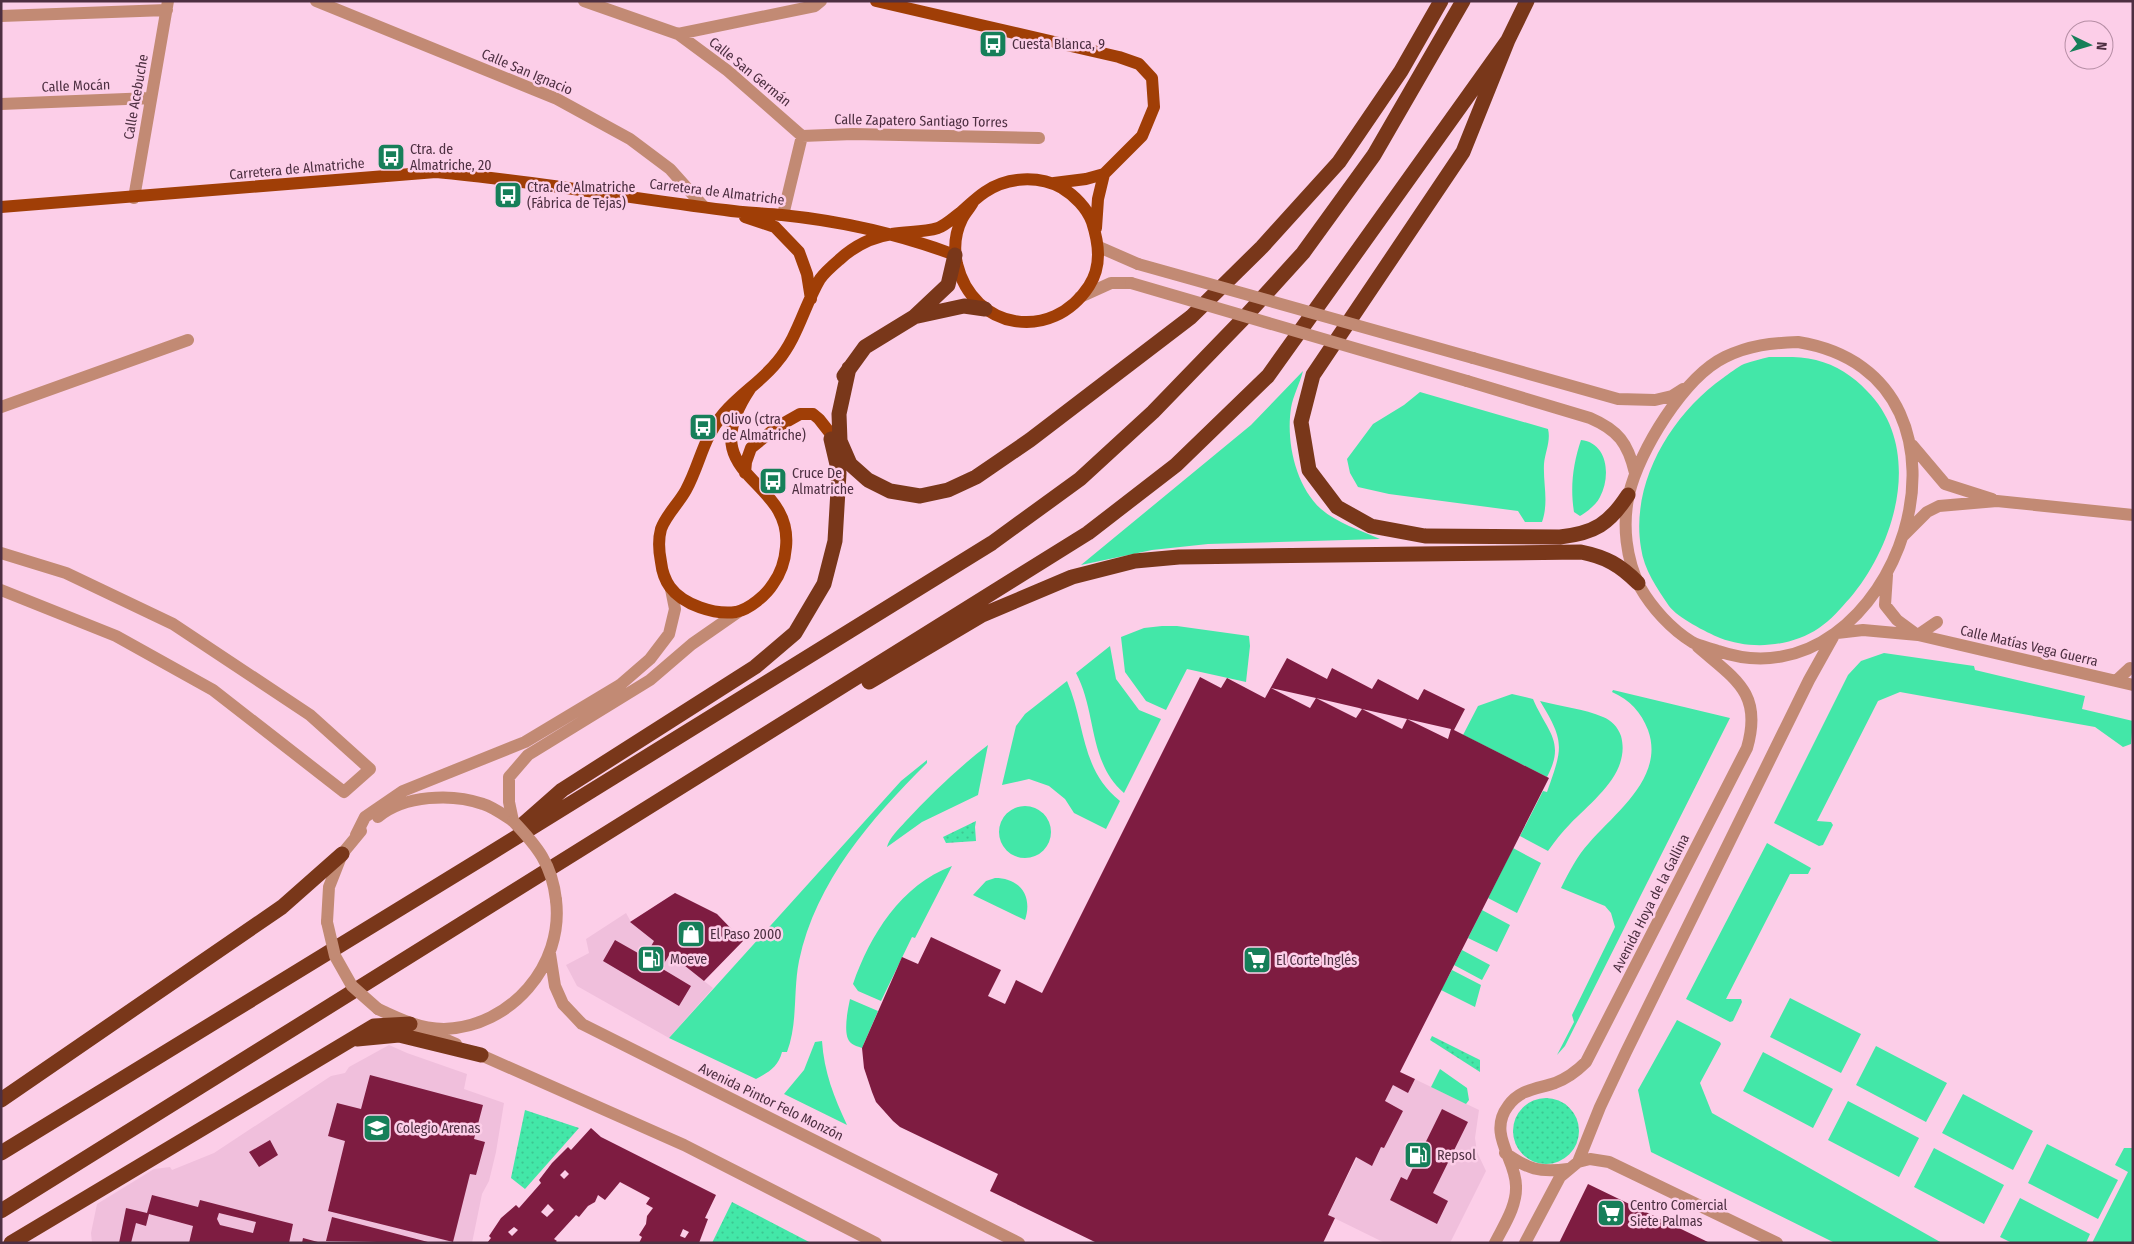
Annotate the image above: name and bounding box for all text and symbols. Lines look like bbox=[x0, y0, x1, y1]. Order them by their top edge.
north arrow bbox=[2064, 20, 2114, 70]
bus stop icon: Cuesta Blanca, 9 bbox=[978, 29, 1008, 59]
street label: Calle San Germán bbox=[706, 34, 794, 110]
place label: Cuesta Blanca, 9 bbox=[1012, 36, 1105, 53]
text: N bbox=[2093, 41, 2110, 51]
street label: Calle San Ignacio bbox=[479, 45, 575, 99]
street label: Calle Acebuche bbox=[120, 53, 152, 141]
street label: Calle Mocán bbox=[41, 76, 111, 96]
street label: Calle Zapatero Santiago Torres bbox=[834, 111, 1008, 131]
place label: Ctra. de Almatriche, 20 bbox=[410, 141, 492, 174]
bus stop icon: Ctra. de Almatriche, 20 bbox=[376, 142, 406, 172]
street label: Carretera de Almatriche bbox=[229, 155, 365, 183]
street label: Carretera de Almatriche bbox=[649, 175, 785, 209]
place label: Ctra. de Almatriche (Fábrica de Tejas) bbox=[527, 179, 636, 212]
bus stop icon: Ctra. de Almatriche (Fábrica de Tejas) bbox=[493, 180, 523, 210]
place label: Olivo (ctra. de Almatriche) bbox=[722, 411, 806, 444]
bus stop icon: Olivo (ctra. de Almatriche) bbox=[688, 412, 718, 442]
place label: Cruce De Almatriche bbox=[792, 465, 854, 498]
bus stop icon: Cruce De Almatriche bbox=[758, 466, 788, 496]
street label: Calle Matías Vega Guerra bbox=[1958, 622, 2100, 670]
street label: Avenida Hoya de la Gallina bbox=[1609, 831, 1693, 975]
shop icon: El Paso 2000 bbox=[676, 919, 706, 949]
place label: El Paso 2000 bbox=[710, 926, 782, 943]
fuel station icon: Moeve bbox=[636, 944, 666, 974]
supermarket icon: El Corte Inglés bbox=[1242, 945, 1272, 975]
place label: Moeve bbox=[670, 951, 707, 968]
place label: El Corte Inglés bbox=[1276, 952, 1357, 969]
street label: Avenida Pintor Felo Monzón bbox=[696, 1060, 846, 1144]
school or university icon: Colegio Arenas bbox=[362, 1113, 392, 1143]
place label: Colegio Arenas bbox=[396, 1120, 480, 1137]
fuel station icon: Repsol bbox=[1403, 1140, 1433, 1170]
place label: Repsol bbox=[1437, 1147, 1476, 1164]
place label: Centro Comercial Siete Palmas bbox=[1630, 1197, 1727, 1230]
supermarket icon: Centro Comercial Siete Palmas bbox=[1596, 1198, 1626, 1228]

